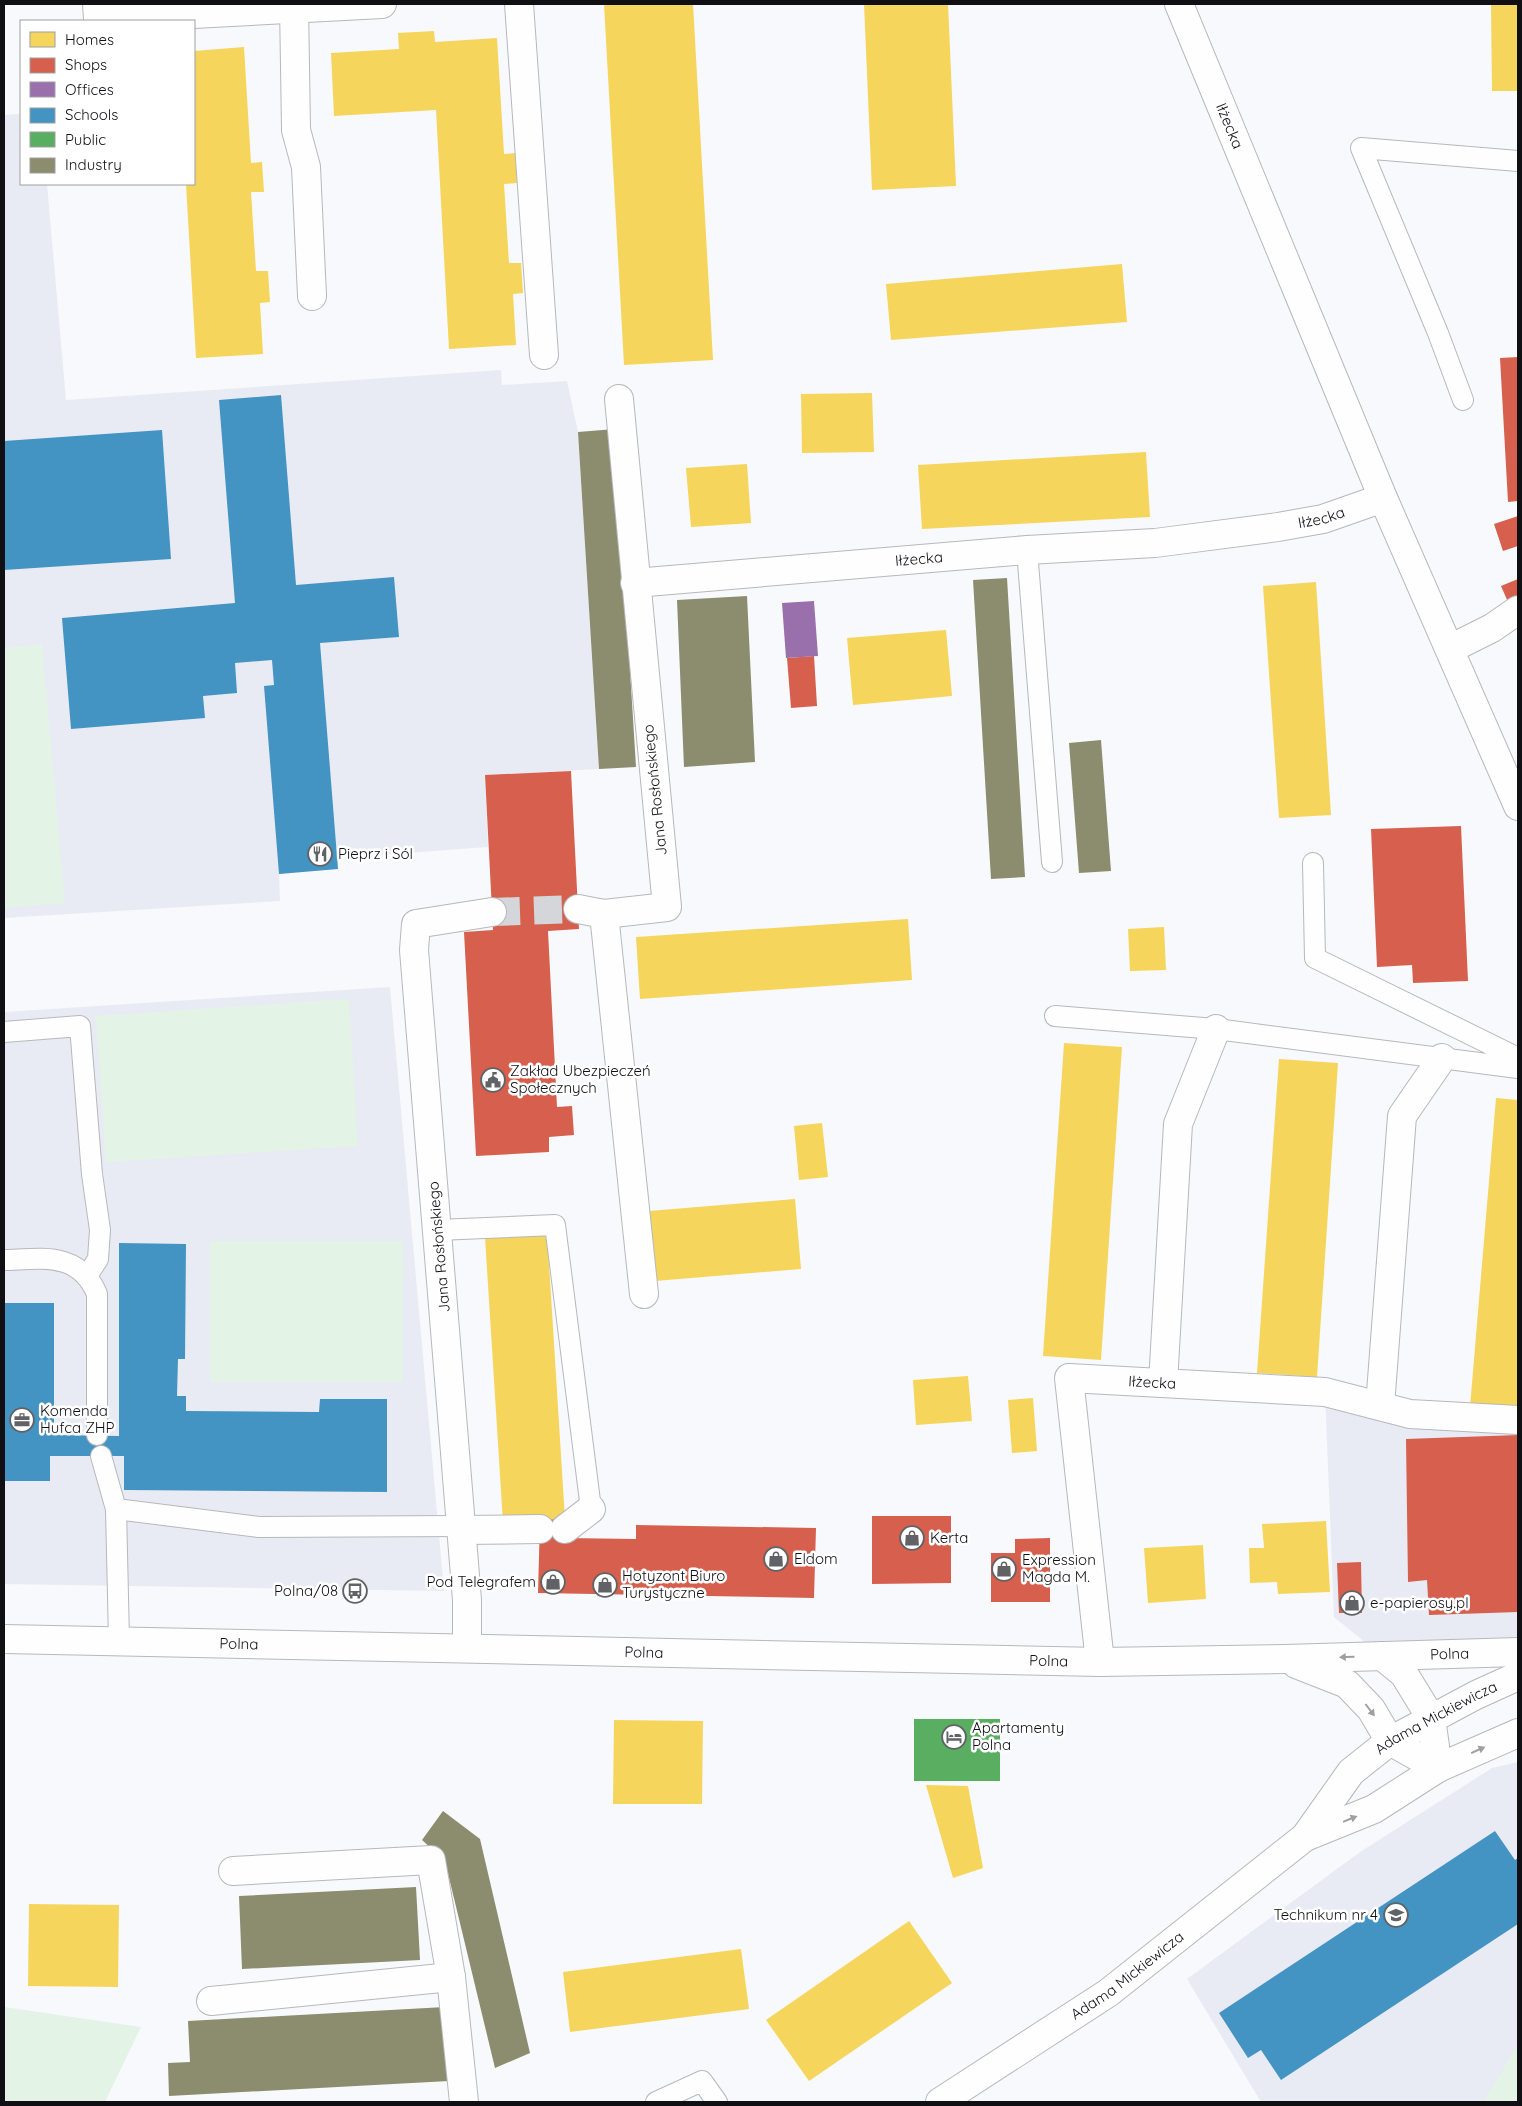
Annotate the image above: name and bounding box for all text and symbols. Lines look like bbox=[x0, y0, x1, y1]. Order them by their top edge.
legend bbox=[20, 20, 195, 185]
text: Homes bbox=[65, 30, 114, 49]
text: Shops bbox=[65, 55, 107, 74]
text: Offices bbox=[65, 80, 114, 99]
street label: Iłżecka bbox=[1212, 100, 1248, 152]
text: Schools bbox=[65, 105, 118, 124]
text: Public bbox=[65, 130, 106, 149]
text: Industry bbox=[65, 155, 122, 174]
street label: Iłżecka bbox=[1296, 502, 1347, 532]
street label: Iłżecka bbox=[894, 547, 944, 570]
street label: Jana Rosłońskiego bbox=[638, 724, 671, 856]
restaurant icon: Pieprz i Sól bbox=[307, 841, 333, 867]
place label: Pieprz i Sól bbox=[338, 844, 413, 863]
place label: Zakład Ubezpieczeń Społecznych bbox=[510, 1061, 651, 1097]
public building icon: Zakład Ubezpieczeń Społecznych bbox=[480, 1067, 506, 1093]
street label: Jana Rosłońskiego bbox=[423, 1181, 454, 1313]
street label: Iłżecka bbox=[1128, 1371, 1177, 1393]
place label: Komenda Hufca ZHP bbox=[40, 1401, 115, 1437]
office icon: Komenda Hufca ZHP bbox=[9, 1407, 35, 1433]
shop icon: Kerta bbox=[899, 1525, 925, 1551]
place label: Kerta bbox=[930, 1528, 968, 1547]
shop icon: Eldom bbox=[763, 1546, 789, 1572]
place label: Eldom bbox=[794, 1549, 838, 1568]
place label: Expression Magda M. bbox=[1022, 1550, 1096, 1586]
shop icon: Expression Magda M. bbox=[991, 1556, 1017, 1582]
place label: Hotyzont Biuro Turystyczne bbox=[622, 1566, 725, 1602]
shop icon: Pod Telegrafem bbox=[540, 1569, 566, 1595]
place label: Pod Telegrafem bbox=[426, 1572, 536, 1591]
shop icon: Hotyzont Biuro Turystyczne bbox=[592, 1572, 618, 1598]
bus stop icon: Polna/08 bbox=[342, 1578, 368, 1604]
place label: Polna/08 bbox=[274, 1581, 338, 1600]
shop icon: e-papierosy.pl bbox=[1339, 1590, 1365, 1616]
place label: e-papierosy.pl bbox=[1370, 1593, 1469, 1612]
street label: Polna bbox=[219, 1634, 259, 1653]
street label: Polna bbox=[624, 1642, 664, 1662]
street label: Polna bbox=[1430, 1643, 1469, 1664]
street label: Polna bbox=[1029, 1651, 1069, 1670]
one-way arrow bbox=[1339, 1654, 1355, 1662]
street label: Adama Mickiewicza bbox=[1371, 1677, 1500, 1758]
one-way arrow bbox=[1364, 1703, 1375, 1716]
place label: Apartamenty Polna bbox=[972, 1718, 1064, 1754]
hotel icon: Apartamenty Polna bbox=[941, 1724, 967, 1750]
one-way arrow bbox=[1471, 1746, 1485, 1754]
one-way arrow bbox=[1343, 1814, 1357, 1822]
school or university icon: Technikum nr 4 bbox=[1383, 1902, 1409, 1928]
place label: Technikum nr 4 bbox=[1273, 1905, 1378, 1924]
street label: Adama Mickiewicza bbox=[1067, 1927, 1187, 2024]

